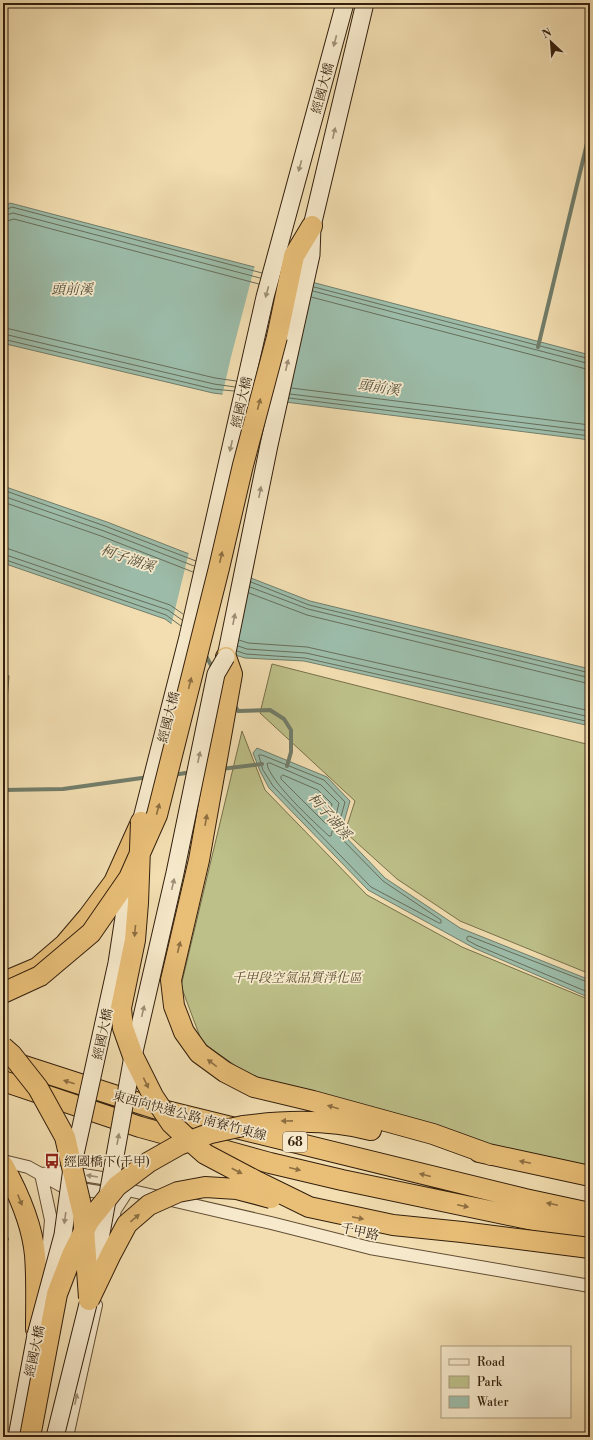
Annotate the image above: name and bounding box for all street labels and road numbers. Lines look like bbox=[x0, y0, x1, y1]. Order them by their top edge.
street label: 經國大橋 bbox=[309, 61, 337, 115]
street label: 經國大橋 bbox=[228, 375, 256, 429]
street label: 經國大橋 bbox=[155, 690, 183, 744]
street label: 經國大橋 bbox=[90, 1007, 116, 1061]
street label: 東西向快速公路 南寮竹東線 bbox=[111, 1088, 268, 1144]
road number: 68 bbox=[283, 1132, 307, 1152]
street label: 千甲路 bbox=[339, 1220, 381, 1244]
street label: 經國大橋 bbox=[22, 1324, 48, 1378]

